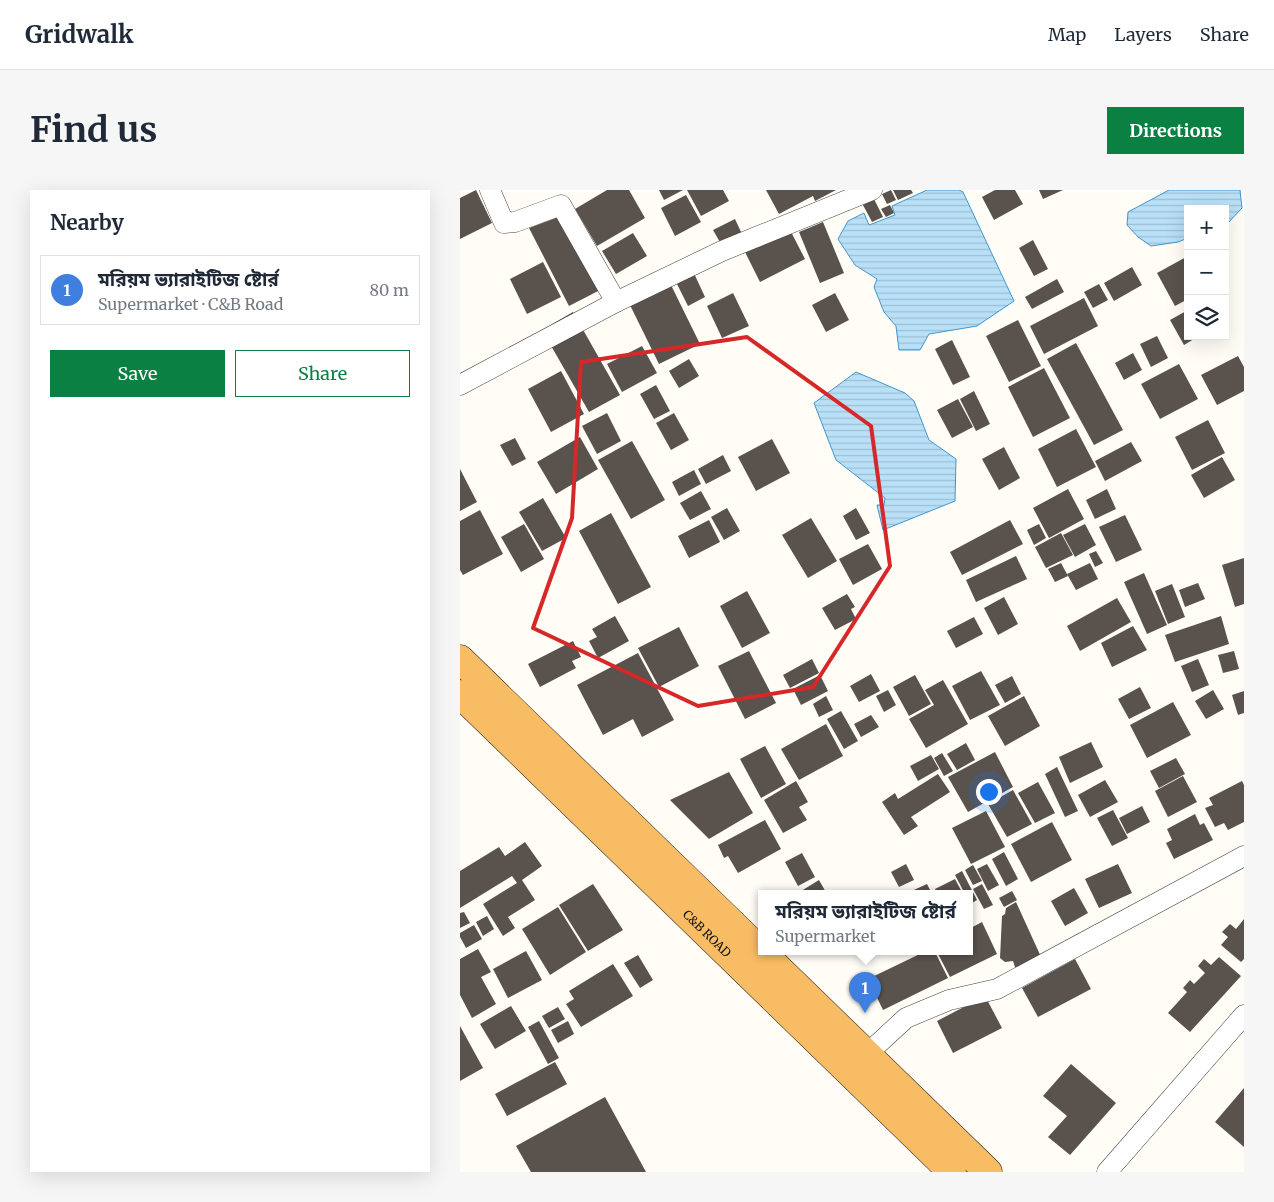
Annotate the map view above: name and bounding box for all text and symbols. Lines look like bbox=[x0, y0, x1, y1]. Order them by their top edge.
text: Gridwalk bbox=[25, 19, 134, 50]
text: Map bbox=[1048, 23, 1086, 46]
text: Layers bbox=[1114, 23, 1172, 46]
text: Share bbox=[1200, 23, 1249, 46]
button: Directions bbox=[1107, 107, 1244, 154]
text: Find us bbox=[30, 108, 157, 152]
map controls bbox=[1184, 205, 1229, 340]
button: + bbox=[1184, 205, 1229, 250]
text: Nearby bbox=[50, 209, 124, 236]
button: − bbox=[1184, 250, 1229, 295]
text: মরিয়ম ভ্যারাইটিজ ষ্টোর্র bbox=[98, 267, 279, 291]
text: 1 bbox=[63, 280, 71, 300]
text: 80 m bbox=[370, 280, 409, 300]
text: Supermarket · C&B Road bbox=[98, 294, 283, 314]
button: layers bbox=[1184, 295, 1229, 340]
button: Save bbox=[50, 350, 225, 397]
button: Share bbox=[235, 350, 410, 397]
your location bbox=[976, 779, 1002, 805]
popup bbox=[758, 890, 973, 955]
text: মরিয়ম ভ্যারাইটিজ ষ্টোর্র bbox=[775, 899, 956, 923]
street label: C&B ROAD bbox=[680, 907, 734, 960]
text: Supermarket bbox=[775, 926, 876, 946]
pin: 1 bbox=[849, 972, 881, 1013]

